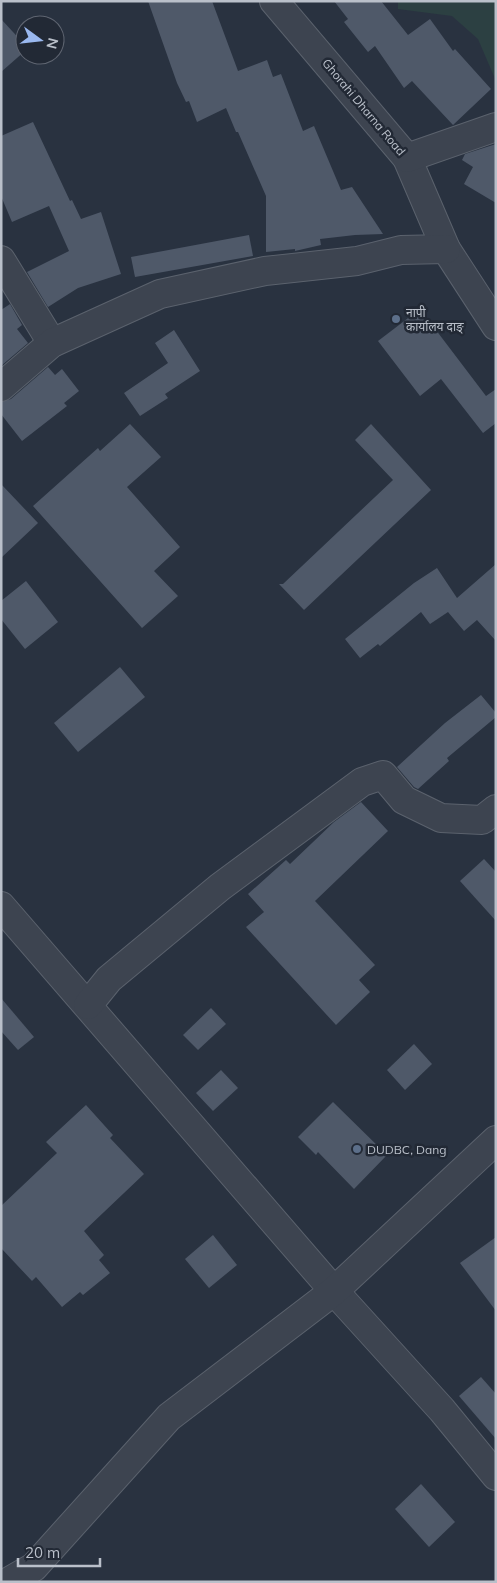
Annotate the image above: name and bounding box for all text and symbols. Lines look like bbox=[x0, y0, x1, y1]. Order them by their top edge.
north arrow bbox=[15, 15, 65, 65]
text: N bbox=[42, 36, 63, 51]
street label: Ghorahi Dharna Road bbox=[319, 56, 409, 158]
place label: नापी कार्यालय दाङ् bbox=[406, 305, 464, 334]
marker: नापी कार्यालय दाङ् bbox=[390, 313, 402, 325]
place label: DUDBC, Dang bbox=[367, 1142, 446, 1157]
marker: DUDBC, Dang bbox=[351, 1143, 363, 1155]
scale bar bbox=[18, 1536, 100, 1568]
text: 20 m bbox=[25, 1543, 60, 1562]

